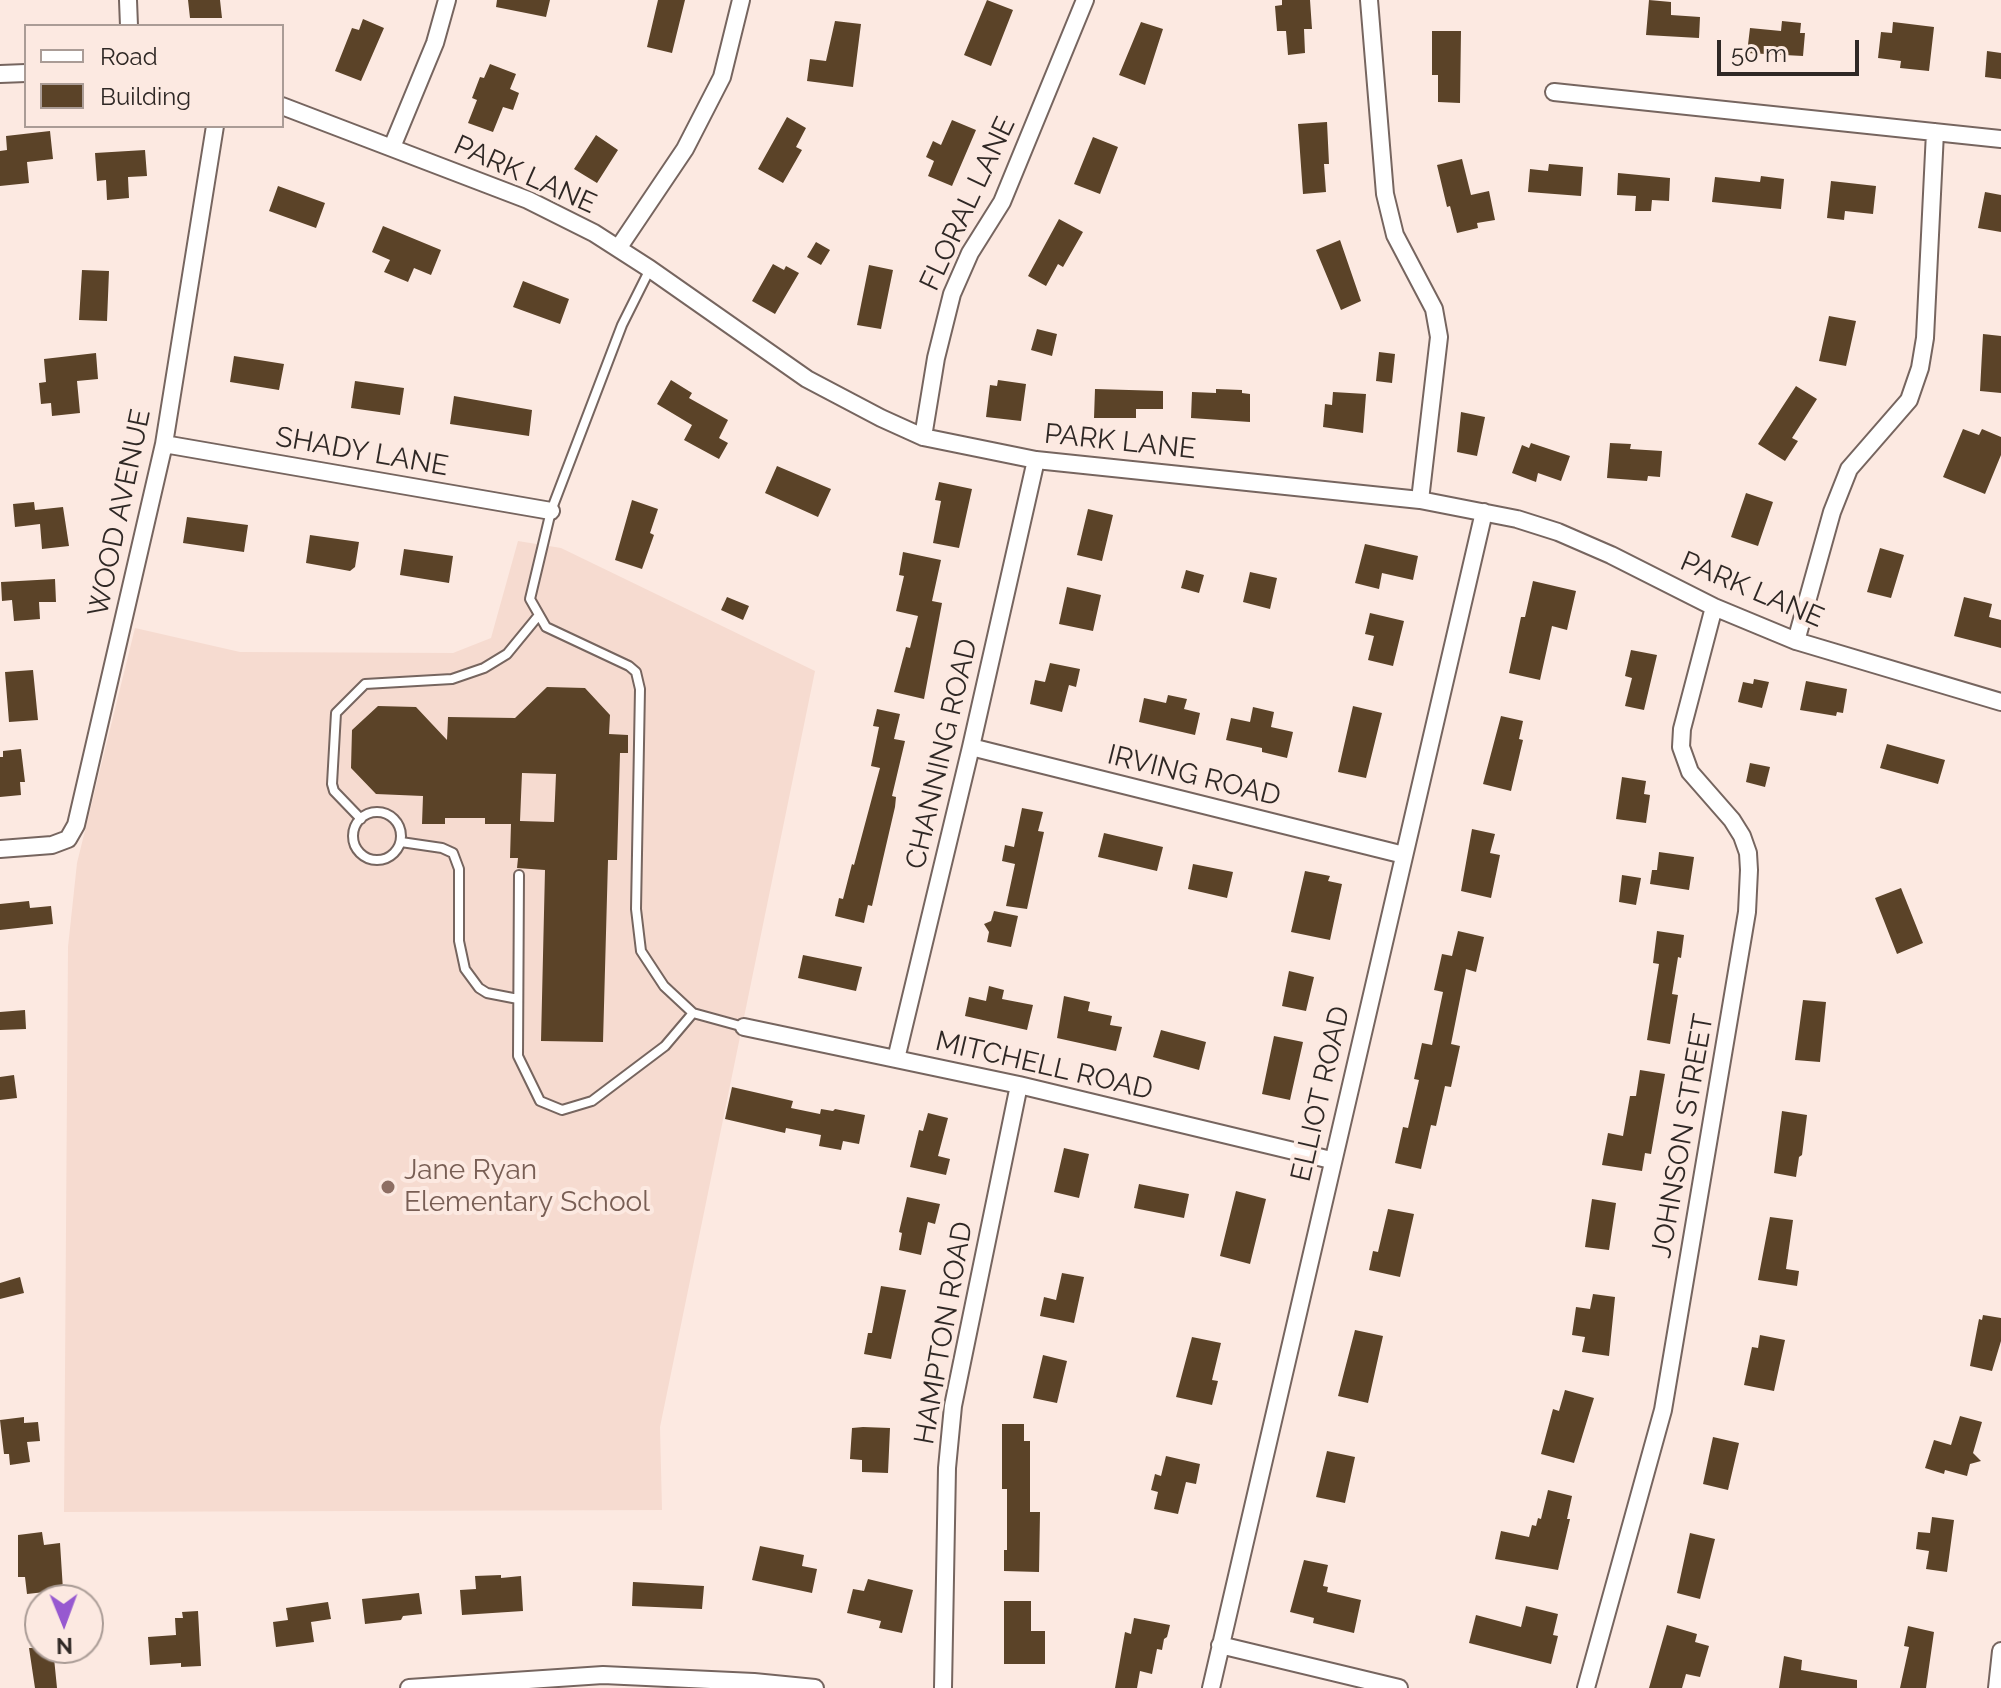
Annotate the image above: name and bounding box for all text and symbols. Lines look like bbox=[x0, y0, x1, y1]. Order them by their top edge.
legend bbox=[24, 24, 284, 128]
scale bar bbox=[1721, 24, 1863, 74]
text: 50 m bbox=[1731, 39, 1787, 68]
text: Road bbox=[100, 42, 158, 71]
text: Building bbox=[100, 82, 191, 111]
street label: FLORAL LANE bbox=[913, 112, 1023, 296]
street label: PARK LANE bbox=[449, 129, 601, 221]
street label: WOOD AVENUE bbox=[82, 406, 158, 620]
street label: PARK LANE bbox=[1043, 417, 1197, 467]
street label: SHADY LANE bbox=[273, 420, 451, 484]
street label: PARK LANE bbox=[1675, 545, 1829, 635]
street label: CHANNING ROAD bbox=[899, 636, 985, 872]
street label: IRVING ROAD bbox=[1104, 738, 1284, 814]
street label: ELLIOT ROAD bbox=[1285, 1003, 1357, 1185]
street label: JOHNSON STREET bbox=[1645, 1011, 1721, 1261]
street label: MITCHELL ROAD bbox=[932, 1025, 1156, 1107]
place label: Jane Ryan Elementary School bbox=[404, 1154, 650, 1220]
marker: Jane Ryan Elementary School bbox=[379, 1178, 397, 1196]
street label: HAMPTON ROAD bbox=[908, 1219, 980, 1447]
north arrow bbox=[24, 1584, 104, 1664]
text: N bbox=[56, 1633, 73, 1659]

